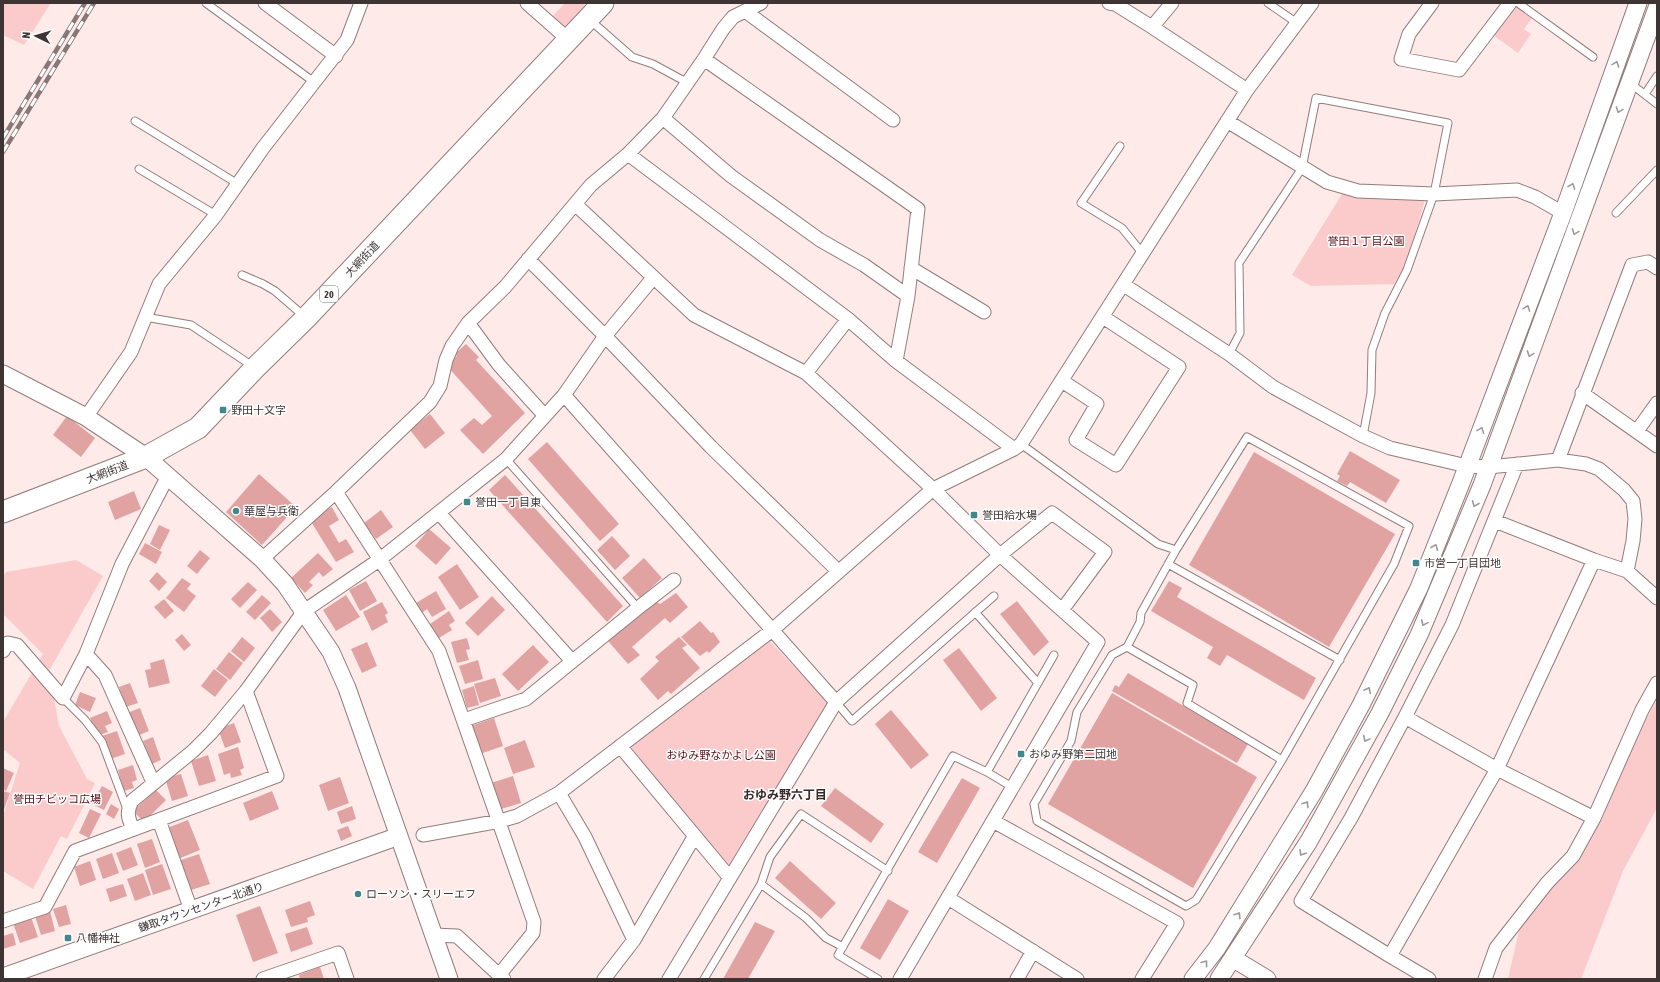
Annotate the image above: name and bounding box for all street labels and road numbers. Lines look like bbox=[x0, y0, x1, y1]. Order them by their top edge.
street label: 大網街道 bbox=[343, 239, 381, 279]
road number: 20 bbox=[320, 286, 338, 302]
street label: 大網街道 bbox=[84, 459, 130, 485]
street label: 鎌取タウンセンター北通り bbox=[137, 880, 265, 934]

